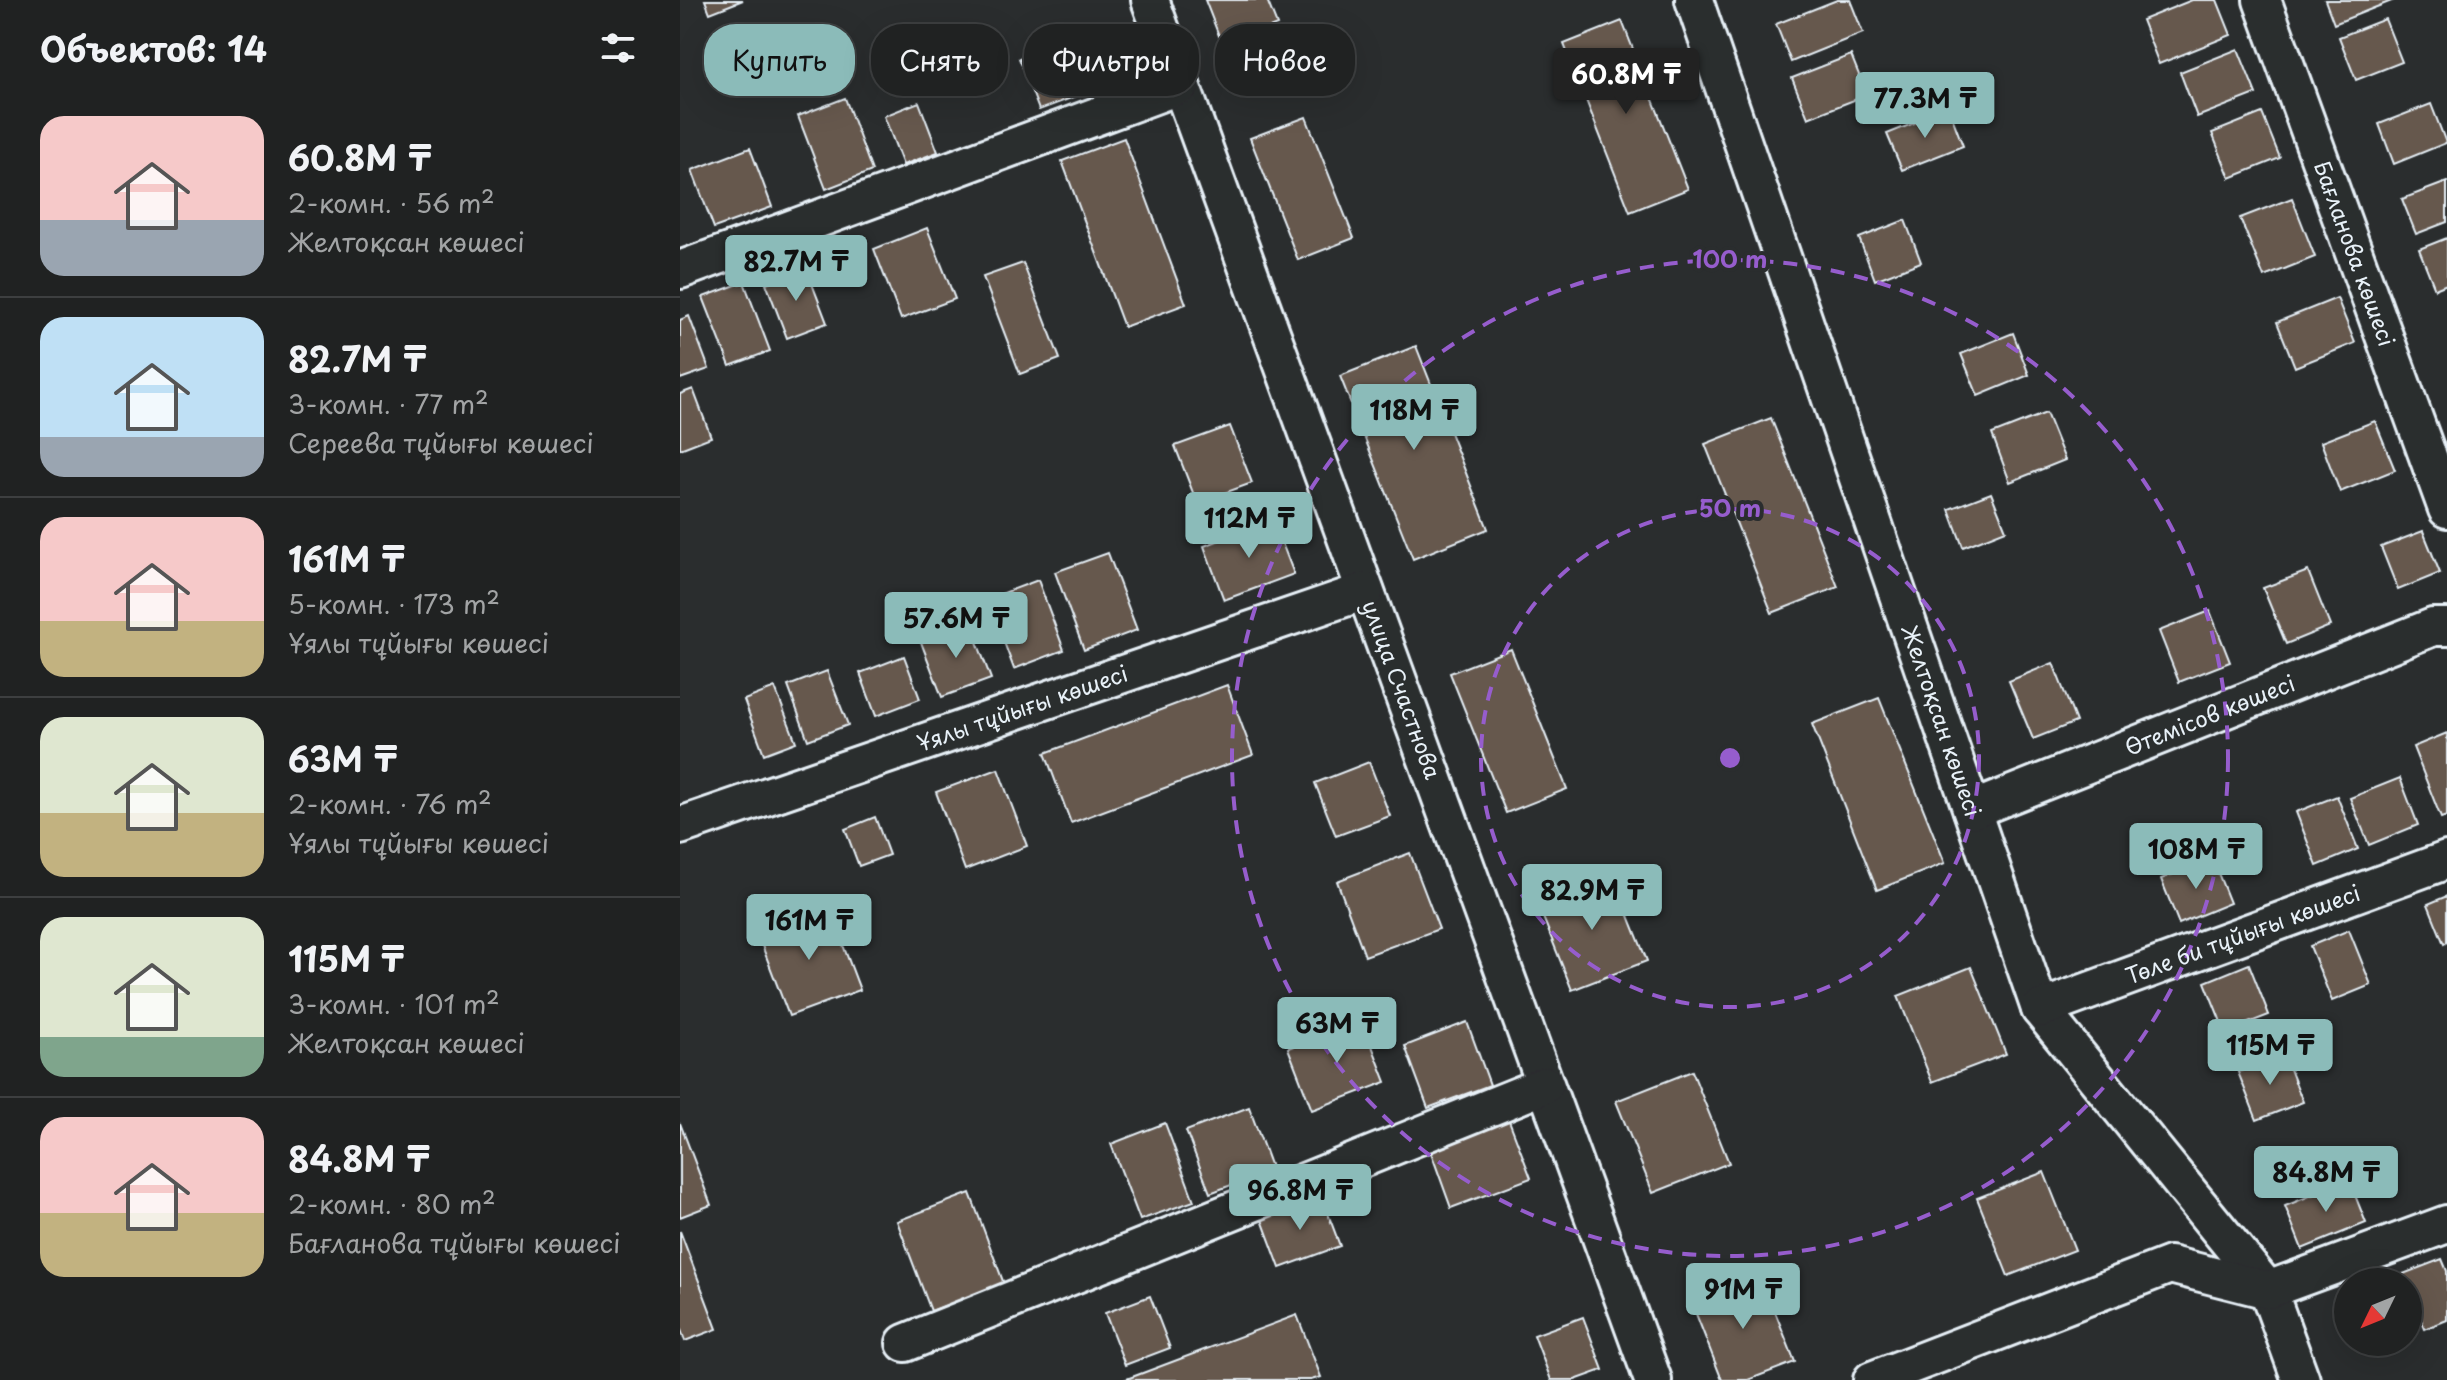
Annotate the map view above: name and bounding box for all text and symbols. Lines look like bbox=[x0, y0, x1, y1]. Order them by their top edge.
text: Объектов: 14 bbox=[40, 22, 267, 74]
chip: Купить bbox=[704, 24, 855, 96]
chip: Снять bbox=[871, 24, 1008, 96]
chip: Фильтры bbox=[1024, 24, 1199, 96]
chip: Новое bbox=[1215, 24, 1355, 96]
icon: filters bbox=[596, 26, 640, 70]
pin: 60.8M ₸ bbox=[1552, 48, 1700, 116]
text: 60.8M ₸ bbox=[1571, 54, 1681, 93]
pin: 77.3M ₸ bbox=[1851, 72, 1999, 140]
text: 77.3M ₸ bbox=[1873, 78, 1977, 117]
text: 60.8M ₸ bbox=[288, 131, 431, 183]
icon: home bbox=[104, 148, 200, 244]
street label: Бағланова көшесі bbox=[2307, 156, 2404, 351]
text: 2-комн. · 56 m² bbox=[288, 183, 495, 222]
text: Желтоқсан көшесі bbox=[288, 222, 525, 261]
pin: 82.7M ₸ bbox=[722, 235, 870, 303]
text: 100 m bbox=[1693, 240, 1767, 276]
text: 82.7M ₸ bbox=[743, 241, 849, 280]
text: 82.7M ₸ bbox=[288, 332, 426, 384]
icon: home bbox=[104, 349, 200, 445]
text: 3-комн. · 77 m² bbox=[288, 384, 489, 423]
pin: 118M ₸ bbox=[1349, 384, 1479, 452]
text: 118M ₸ bbox=[1369, 390, 1459, 429]
text: Сереева тұйығы көшесі bbox=[288, 423, 594, 462]
text: 50 m bbox=[1699, 489, 1761, 525]
pin: 112M ₸ bbox=[1184, 492, 1314, 560]
text: 112M ₸ bbox=[1203, 498, 1295, 537]
text: 161M ₸ bbox=[288, 532, 404, 584]
icon: home bbox=[104, 549, 200, 645]
text: 5-комн. · 173 m² bbox=[288, 584, 500, 623]
pin: 57.6M ₸ bbox=[882, 592, 1030, 660]
street label: улица Счастнова bbox=[1355, 595, 1451, 784]
text: 57.6M ₸ bbox=[903, 598, 1009, 637]
street label: Желтоқсан көшесі bbox=[1894, 620, 1991, 820]
text: Ұялы тұйығы көшесі bbox=[288, 623, 549, 662]
street label: Ұялы тұйығы көшесі bbox=[912, 656, 1132, 759]
street label: Өтемісов көшесі bbox=[2119, 666, 2299, 763]
text: 63M ₸ bbox=[288, 732, 397, 784]
centre of rings bbox=[1716, 744, 1744, 772]
icon: home bbox=[104, 749, 200, 845]
text: 2-комн. · 76 m² bbox=[288, 784, 492, 823]
text: Ұялы тұйығы көшесі bbox=[288, 823, 549, 862]
pin: 108M ₸ bbox=[2131, 823, 2261, 891]
text: 108M ₸ bbox=[2147, 829, 2245, 868]
pin: 82.9M ₸ bbox=[1518, 864, 1666, 932]
text: 82.9M ₸ bbox=[1540, 870, 1644, 909]
street label: Төле би тұйығы көшесі bbox=[2120, 875, 2364, 991]
pin: 161M ₸ bbox=[744, 894, 874, 962]
text: 161M ₸ bbox=[764, 900, 854, 939]
text: 115M ₸ bbox=[288, 932, 404, 984]
icon: home bbox=[104, 949, 200, 1045]
text: 3-комн. · 101 m² bbox=[288, 984, 500, 1023]
pin: 63M ₸ bbox=[1281, 997, 1393, 1065]
text: 63M ₸ bbox=[1295, 1003, 1379, 1042]
pin: 115M ₸ bbox=[2205, 1019, 2335, 1087]
text: Желтоқсан көшесі bbox=[288, 1023, 525, 1062]
text: 115M ₸ bbox=[2226, 1025, 2314, 1064]
text: 84.8M ₸ bbox=[288, 1132, 429, 1184]
pin: 84.8M ₸ bbox=[2252, 1146, 2400, 1214]
icon: home bbox=[104, 1149, 200, 1245]
text: 84.8M ₸ bbox=[2272, 1152, 2380, 1191]
pin: 96.8M ₸ bbox=[1226, 1164, 1374, 1232]
text: 96.8M ₸ bbox=[1247, 1170, 1353, 1209]
text: 2-комн. · 80 m² bbox=[288, 1184, 496, 1223]
text: Бағланова тұйығы көшесі bbox=[288, 1223, 621, 1262]
pin: 91M ₸ bbox=[1687, 1263, 1799, 1331]
north arrow bbox=[2334, 1268, 2422, 1356]
map controls bbox=[2334, 1268, 2422, 1356]
text: 91M ₸ bbox=[1704, 1269, 1782, 1308]

